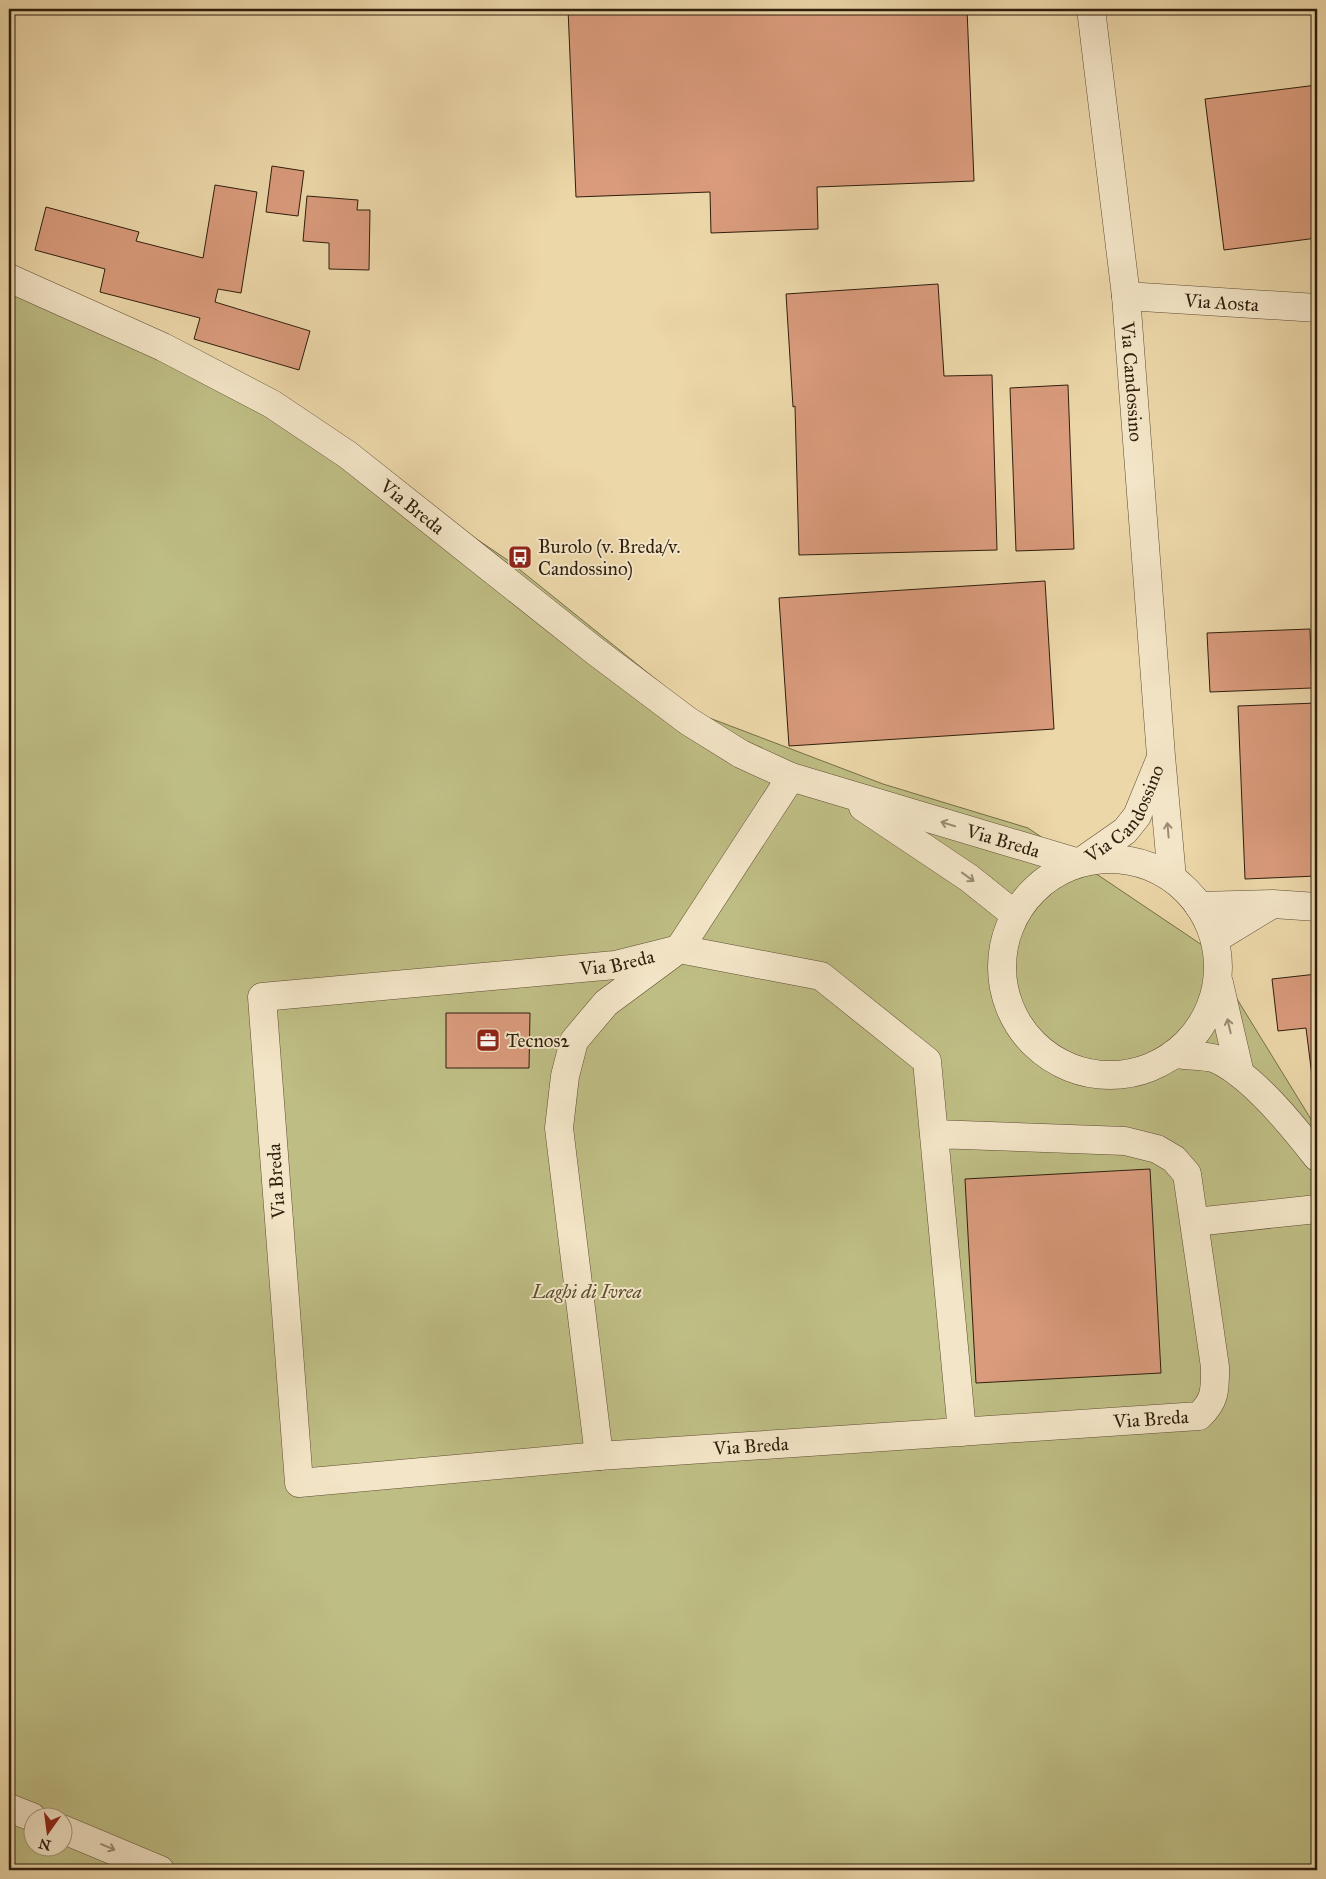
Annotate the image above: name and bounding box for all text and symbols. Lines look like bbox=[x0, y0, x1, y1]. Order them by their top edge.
street label: Via Aosta bbox=[1183, 288, 1261, 316]
street label: Via Candossino bbox=[1116, 320, 1149, 443]
street label: Via Breda bbox=[375, 473, 450, 540]
place label: Burolo (v. Breda/v. Candossino) bbox=[538, 535, 681, 581]
bus stop icon: Burolo (v. Breda/v. Candossino) bbox=[507, 544, 533, 570]
street label: Via Candossino bbox=[1079, 761, 1168, 868]
one-way arrow bbox=[940, 818, 956, 828]
street label: Via Breda bbox=[963, 818, 1044, 862]
one-way arrow bbox=[1163, 822, 1173, 838]
one-way arrow bbox=[961, 872, 974, 883]
street label: Via Breda bbox=[578, 944, 658, 980]
one-way arrow bbox=[1224, 1019, 1233, 1035]
office icon: Tecnos2 bbox=[475, 1027, 501, 1053]
place label: Tecnos2 bbox=[506, 1029, 570, 1052]
street label: Via Breda bbox=[262, 1142, 290, 1220]
park label: Laghi di Ivrea bbox=[531, 1280, 642, 1303]
street label: Via Breda bbox=[1112, 1405, 1190, 1433]
street label: Via Breda bbox=[712, 1432, 790, 1460]
north arrow bbox=[22, 1806, 72, 1856]
text: N bbox=[37, 1834, 53, 1854]
one-way arrow bbox=[100, 1844, 115, 1853]

